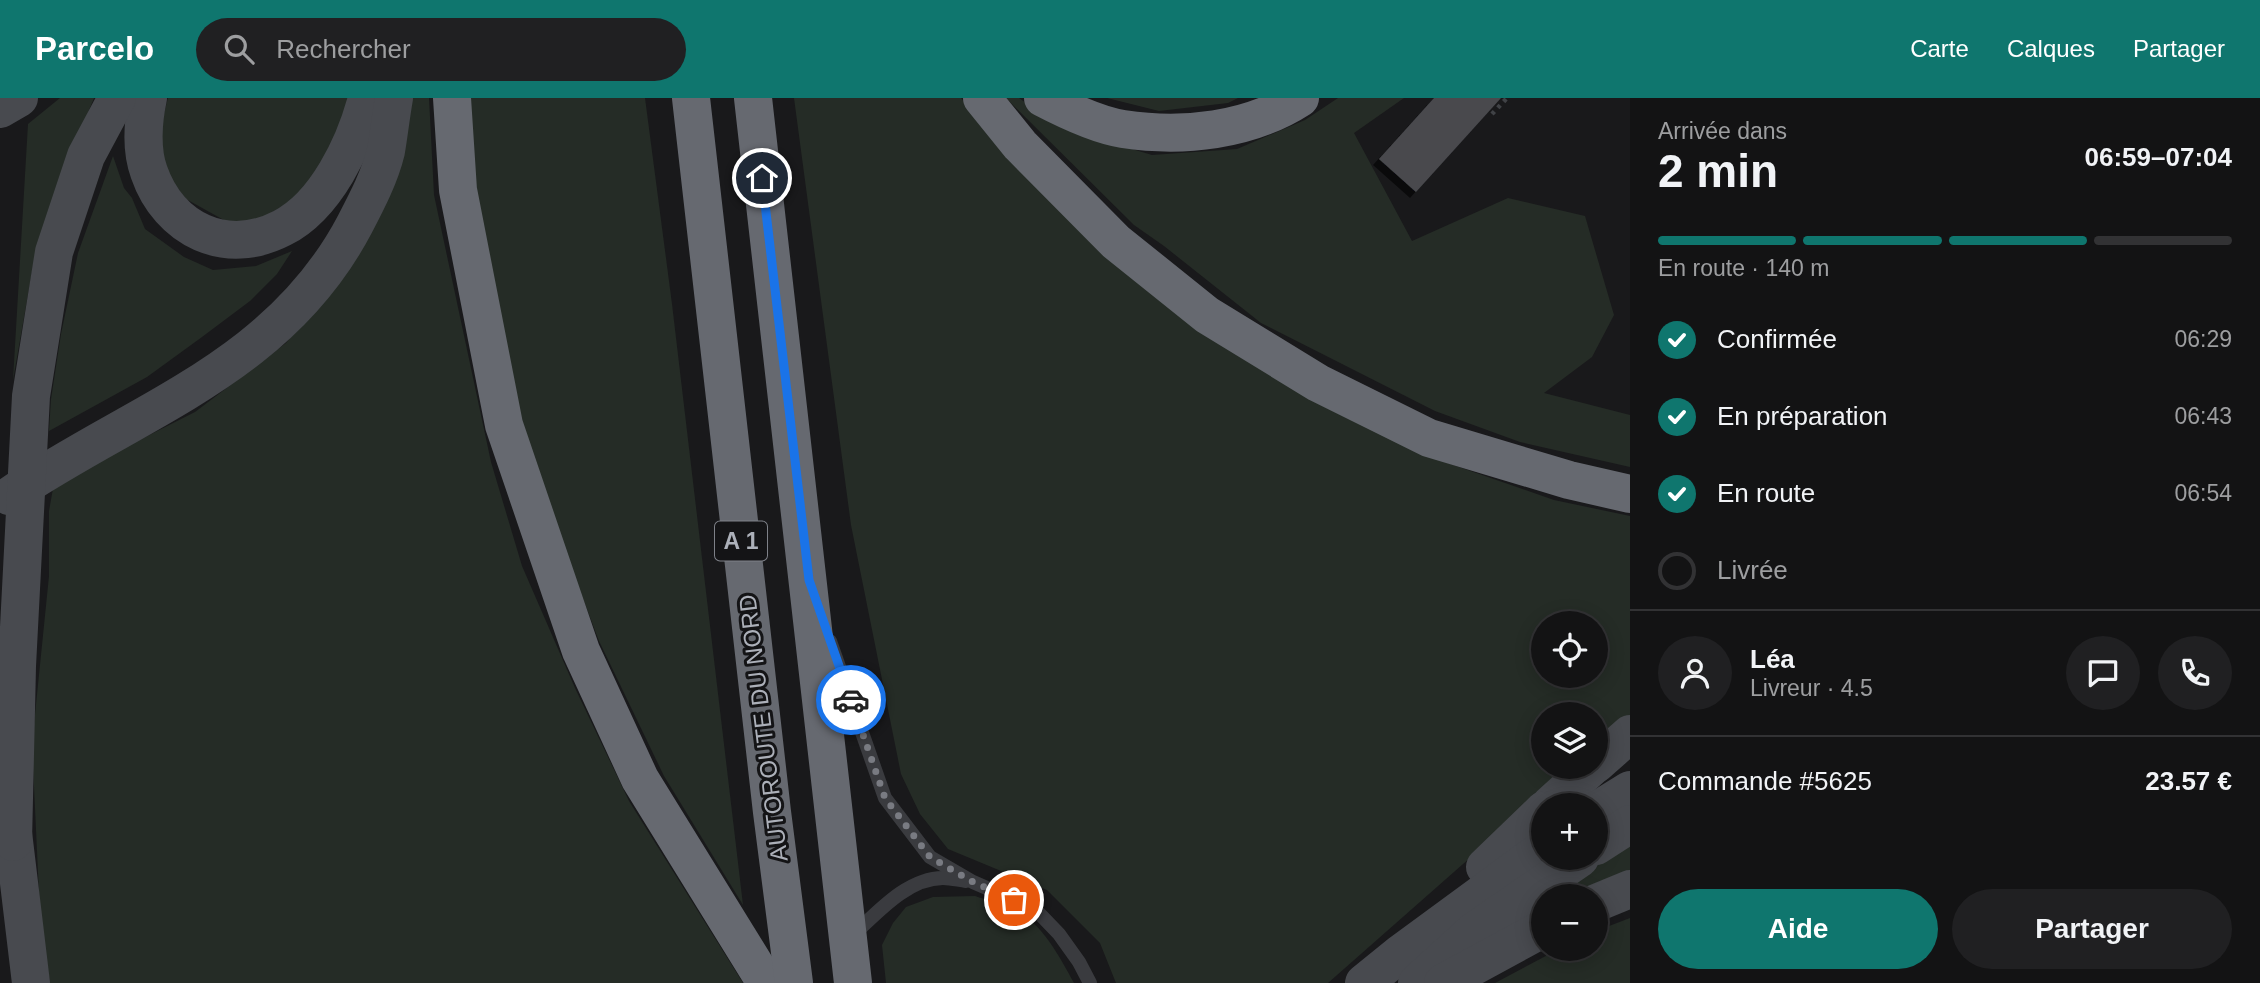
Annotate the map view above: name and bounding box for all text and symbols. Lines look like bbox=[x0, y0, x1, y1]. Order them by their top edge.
search box bbox=[196, 18, 686, 81]
text: Parcelo bbox=[35, 30, 154, 67]
icon: search bbox=[220, 30, 258, 68]
text: Rechercher bbox=[276, 34, 411, 64]
text: Carte bbox=[1910, 35, 1969, 62]
text: Calques bbox=[2007, 35, 2095, 62]
text: Partager bbox=[2133, 35, 2225, 62]
text: Arrivée dans bbox=[1658, 118, 1787, 144]
text: 06:59–07:04 bbox=[2085, 142, 2232, 172]
text: 2 min bbox=[1658, 145, 1778, 197]
pin bbox=[732, 148, 792, 208]
icon: home bbox=[743, 159, 781, 197]
text: En route · 140 m bbox=[1658, 255, 1829, 281]
icon: check bbox=[1658, 321, 1696, 359]
text: Confirmée bbox=[1717, 324, 1837, 354]
text: 06:29 bbox=[2174, 326, 2232, 352]
icon: check bbox=[1658, 398, 1696, 436]
text: En préparation bbox=[1717, 401, 1888, 431]
text: 06:43 bbox=[2174, 403, 2232, 429]
icon: check bbox=[1658, 475, 1696, 513]
text: En route bbox=[1717, 478, 1815, 508]
text: 06:54 bbox=[2174, 480, 2232, 506]
road number: A 1 bbox=[715, 522, 767, 560]
text: Livrée bbox=[1717, 555, 1788, 585]
street label: AUTOROUTE DU NORD bbox=[733, 593, 793, 863]
map controls bbox=[1531, 611, 1608, 961]
button: locate bbox=[1531, 611, 1608, 688]
button: person bbox=[1658, 636, 1732, 710]
button: chat bbox=[2066, 636, 2140, 710]
button: phone bbox=[2158, 636, 2232, 710]
text: Léa bbox=[1750, 644, 1795, 674]
courier bbox=[816, 665, 886, 735]
text: Livreur · 4.5 bbox=[1750, 675, 1873, 701]
icon: car bbox=[832, 681, 870, 719]
button: layers bbox=[1531, 702, 1608, 779]
text: Commande #5625 bbox=[1658, 766, 1872, 796]
text: 23.57 € bbox=[2145, 766, 2232, 796]
button: + bbox=[1531, 793, 1608, 870]
pin bbox=[984, 870, 1044, 930]
icon: bag bbox=[995, 881, 1033, 919]
button: − bbox=[1531, 884, 1608, 961]
button: Aide bbox=[1658, 889, 1938, 969]
button: Partager bbox=[1952, 889, 2232, 969]

